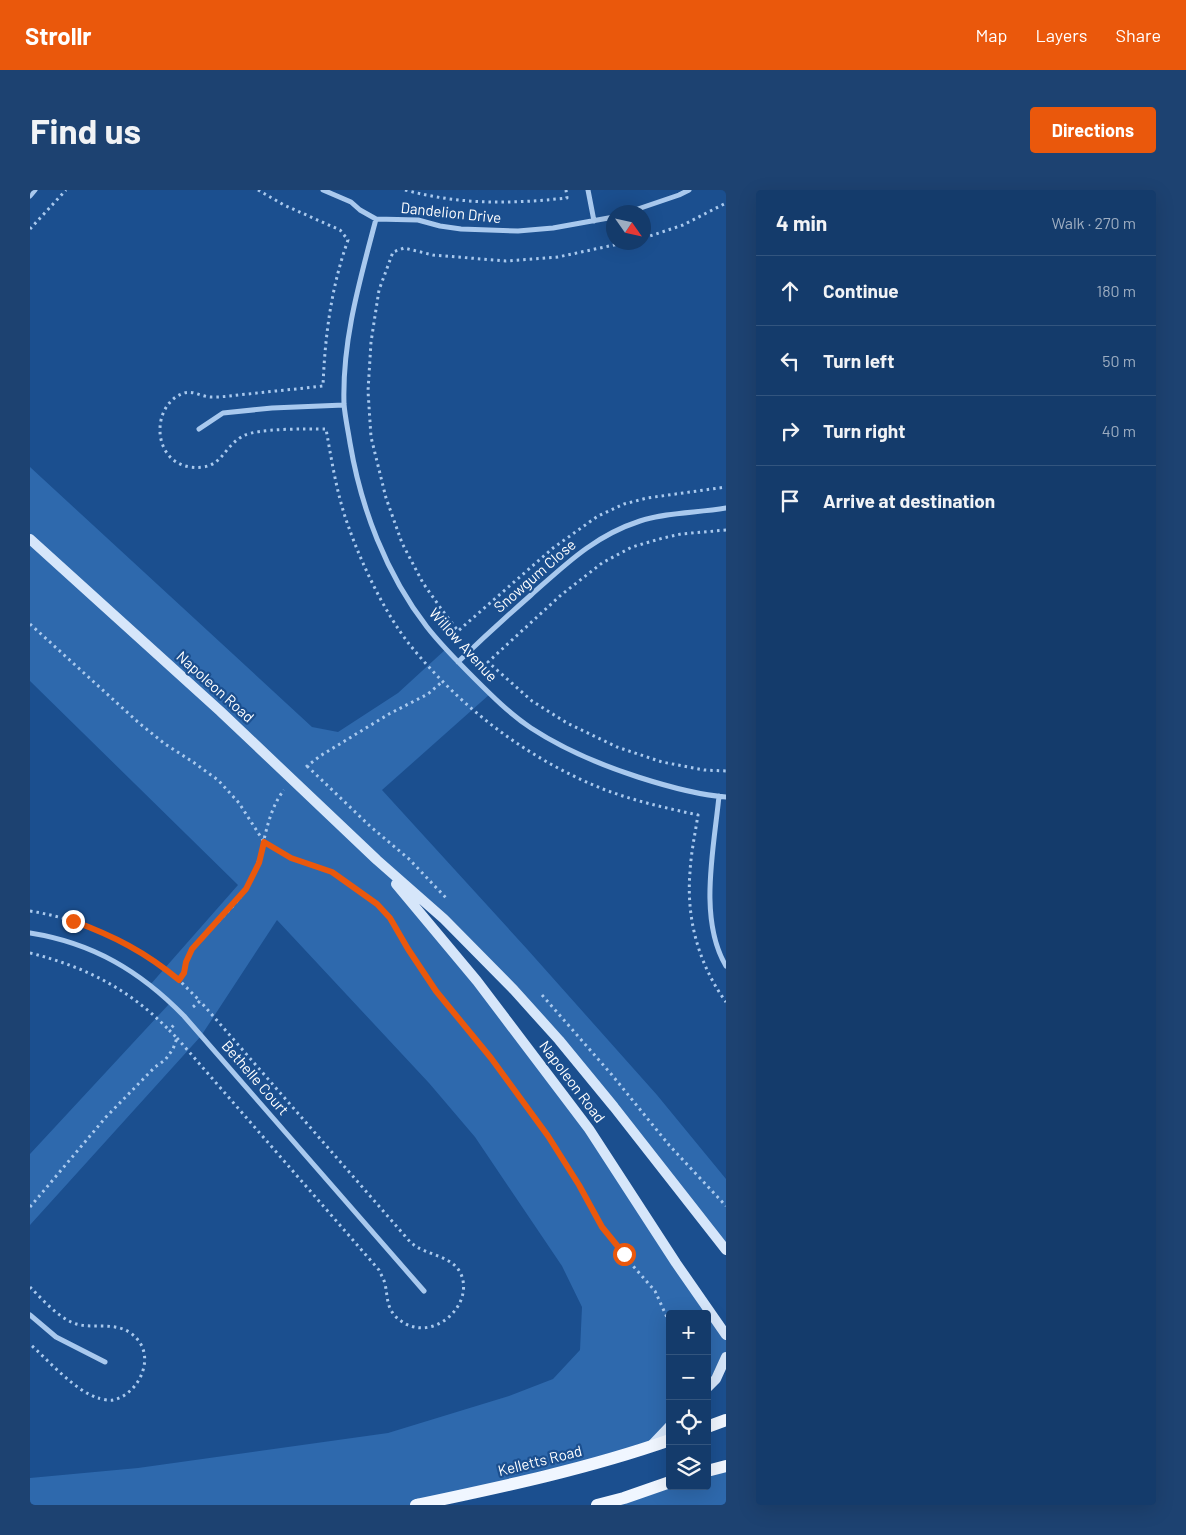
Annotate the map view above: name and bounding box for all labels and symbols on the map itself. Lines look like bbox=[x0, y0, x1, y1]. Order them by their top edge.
street label: Dandelion Drive bbox=[400, 198, 502, 226]
north arrow bbox=[606, 205, 651, 250]
street label: Snowgum Close bbox=[490, 535, 579, 616]
street label: Willow Avenue bbox=[426, 604, 502, 685]
street label: Napoleon Road bbox=[173, 647, 258, 726]
route end bbox=[62, 910, 85, 933]
street label: Bethelle Court bbox=[218, 1036, 293, 1118]
street label: Napoleon Road bbox=[536, 1037, 609, 1126]
route start bbox=[613, 1243, 636, 1266]
street label: Kelletts Road bbox=[496, 1441, 584, 1479]

